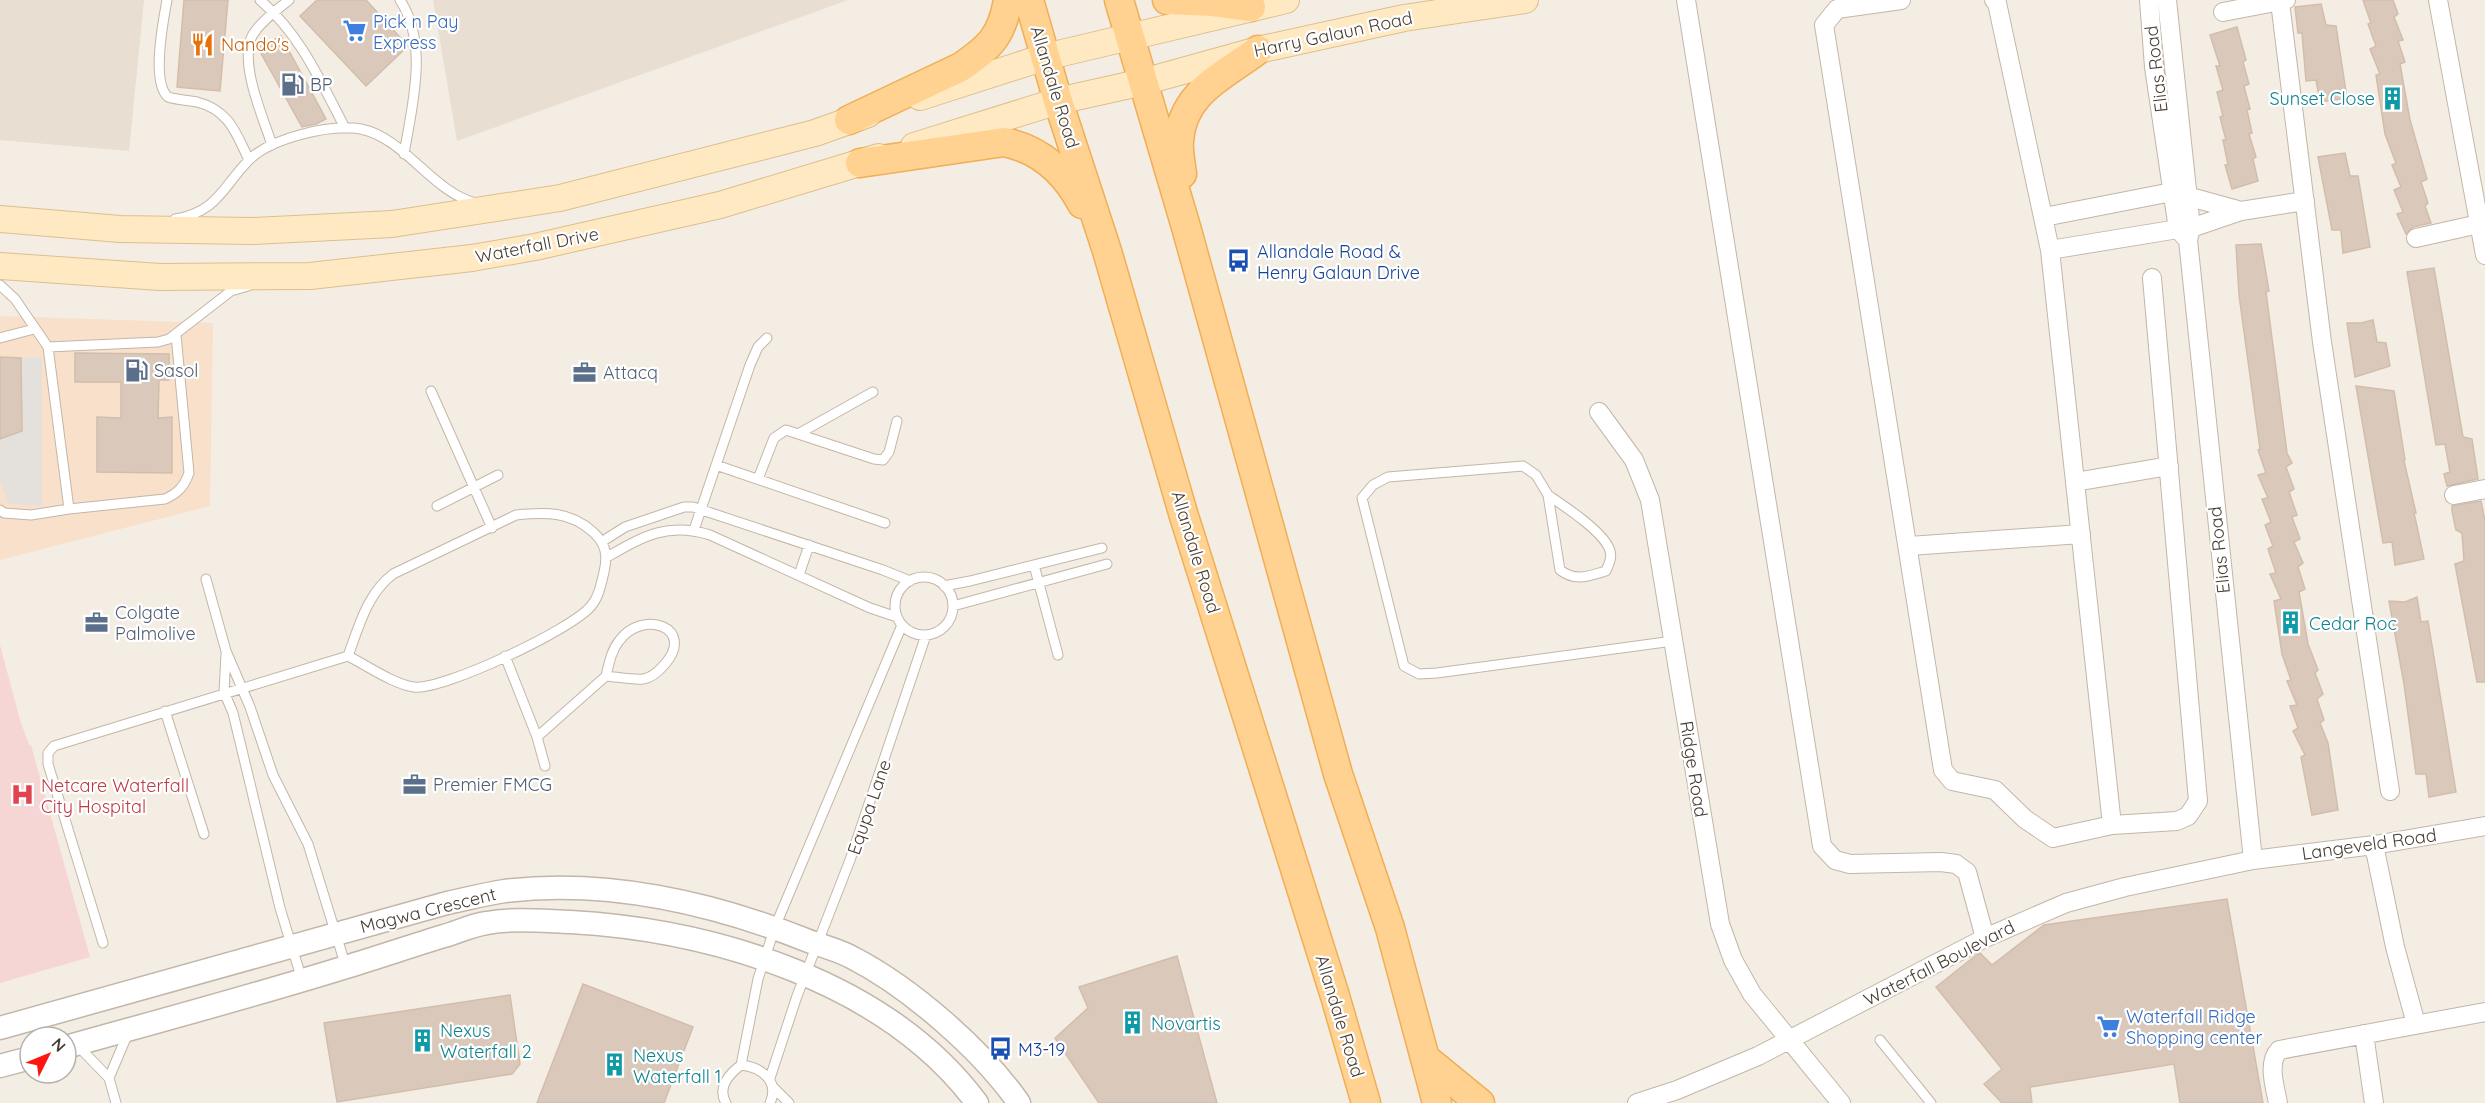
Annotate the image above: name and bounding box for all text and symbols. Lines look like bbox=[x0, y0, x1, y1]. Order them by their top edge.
street label: Harry Galaun Road bbox=[1252, 6, 1414, 62]
place label: Pick n Pay Express bbox=[373, 10, 459, 54]
supermarket icon: Pick n Pay Express bbox=[342, 18, 368, 44]
street label: Allandale Road bbox=[1025, 23, 1085, 151]
street label: Elias Road bbox=[2139, 24, 2173, 114]
restaurant icon: Nando's bbox=[190, 31, 216, 57]
place label: Nando's bbox=[221, 33, 289, 56]
fuel station icon: BP bbox=[279, 71, 305, 97]
place label: BP bbox=[310, 73, 332, 96]
building icon: Sunset Close bbox=[2380, 85, 2406, 111]
place label: Sunset Close bbox=[2269, 87, 2375, 110]
street label: Waterfall Drive bbox=[473, 222, 601, 268]
place label: Allandale Road & Henry Galaun Drive bbox=[1257, 240, 1420, 284]
bus stop icon: Allandale Road & Henry Galaun Drive bbox=[1226, 248, 1252, 274]
fuel station icon: Sasol bbox=[123, 357, 149, 383]
place label: Sasol bbox=[154, 359, 198, 382]
office icon: Attacq bbox=[572, 359, 598, 385]
place label: Attacq bbox=[603, 361, 658, 384]
street label: Allandale Road bbox=[1166, 488, 1226, 616]
street label: Elias Road bbox=[2203, 505, 2235, 595]
place label: Colgate Palmolive bbox=[115, 601, 196, 645]
office icon: Colgate Palmolive bbox=[84, 609, 110, 635]
building icon: Cedar Roc bbox=[2278, 610, 2304, 636]
place label: Cedar Roc bbox=[2309, 612, 2397, 635]
street label: Ridge Road bbox=[1675, 719, 1713, 819]
street label: Equpa Lane bbox=[842, 756, 896, 858]
office icon: Premier FMCG bbox=[402, 771, 428, 797]
place label: Premier FMCG bbox=[433, 773, 552, 796]
place label: Netcare Waterfall City Hospital bbox=[41, 774, 189, 818]
hospital icon: Netcare Waterfall City Hospital bbox=[10, 782, 36, 808]
street label: Langeveld Road bbox=[2300, 823, 2438, 865]
street label: Magwa Crescent bbox=[358, 882, 498, 938]
street label: Waterfall Boulevard bbox=[1860, 915, 2018, 1011]
street label: Allandale Road bbox=[1310, 952, 1370, 1080]
place label: Waterfall Ridge Shopping center bbox=[2126, 1005, 2263, 1049]
building icon: Novartis bbox=[1120, 1010, 1146, 1036]
place label: Novartis bbox=[1151, 1012, 1221, 1035]
supermarket icon: Waterfall Ridge Shopping center bbox=[2095, 1013, 2121, 1039]
place label: Nexus Waterfall 2 bbox=[440, 1019, 532, 1063]
north arrow bbox=[18, 1025, 78, 1085]
building icon: Nexus Waterfall 2 bbox=[409, 1027, 435, 1053]
text: N bbox=[48, 1034, 70, 1056]
bus stop icon: M3-19 bbox=[987, 1036, 1013, 1062]
place label: M3-19 bbox=[1018, 1038, 1065, 1061]
place label: Nexus Waterfall 1 bbox=[633, 1044, 722, 1088]
building icon: Nexus Waterfall 1 bbox=[602, 1052, 628, 1078]

